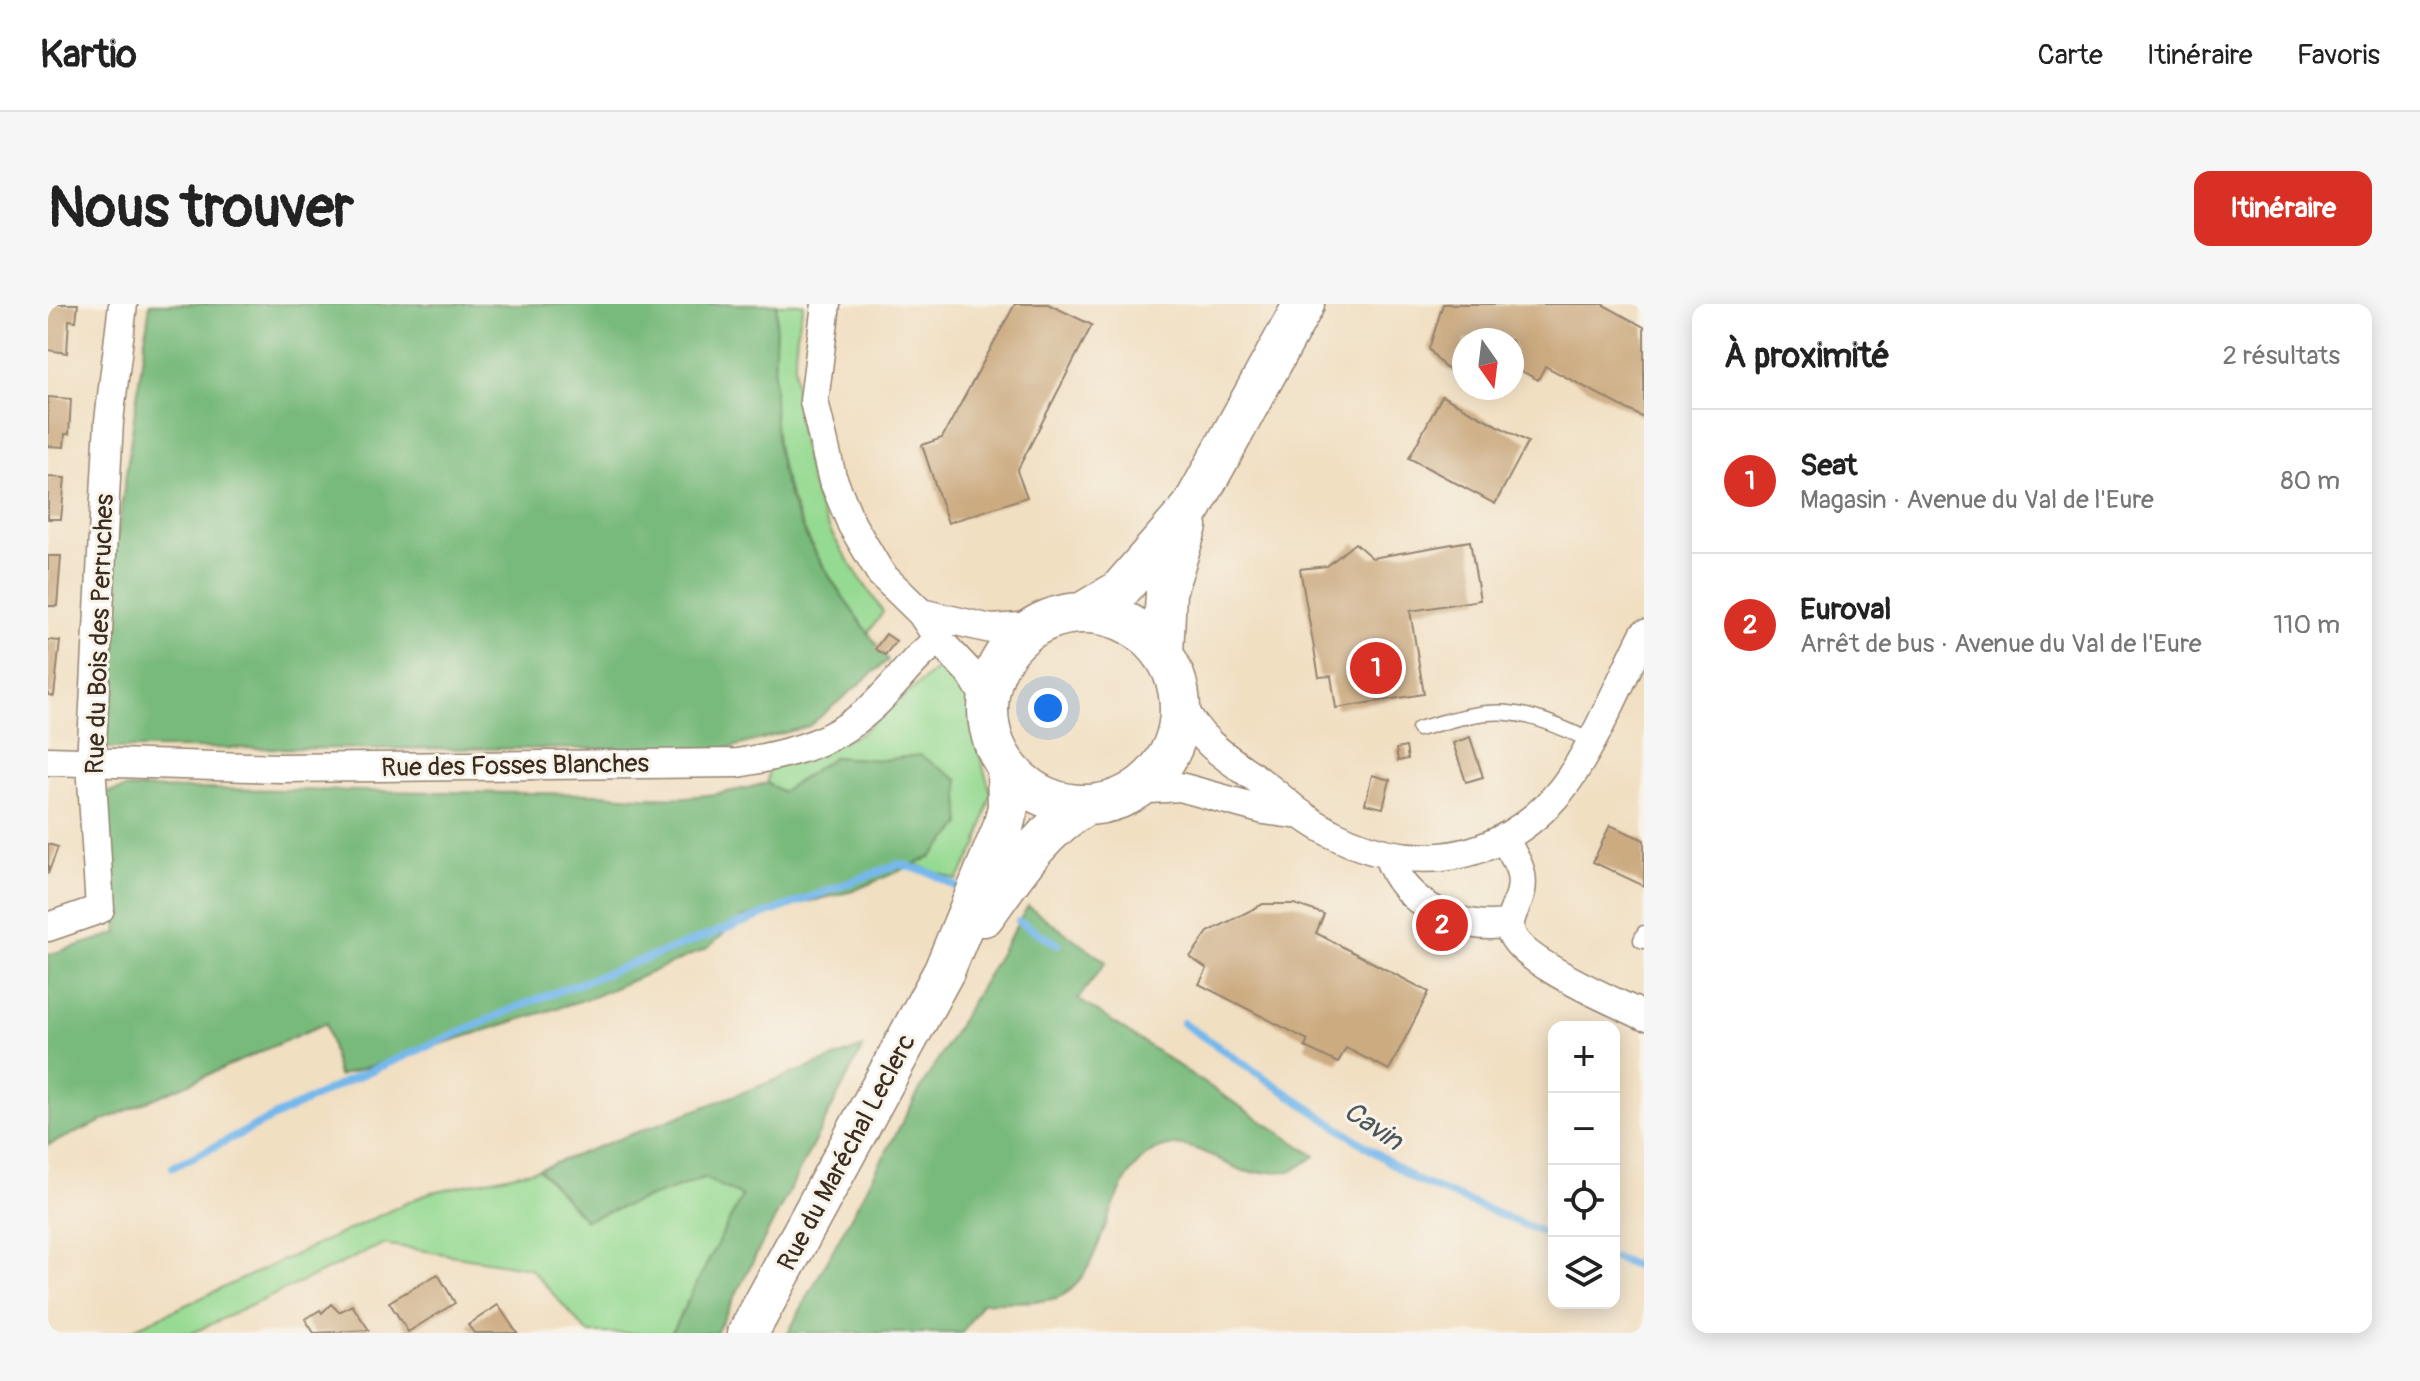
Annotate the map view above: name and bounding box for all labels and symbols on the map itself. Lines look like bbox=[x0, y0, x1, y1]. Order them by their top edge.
north arrow bbox=[1452, 328, 1524, 400]
street label: Rue du Bois des Perruches bbox=[79, 493, 121, 775]
pin: 1 bbox=[1350, 638, 1402, 698]
your location bbox=[1028, 688, 1068, 728]
street label: Rue des Fosses Blanches bbox=[381, 748, 650, 784]
pin: 2 bbox=[1416, 895, 1468, 955]
street label: Rue du Maréchal Leclerc bbox=[771, 1029, 923, 1276]
water label: Cavin bbox=[1337, 1094, 1410, 1159]

